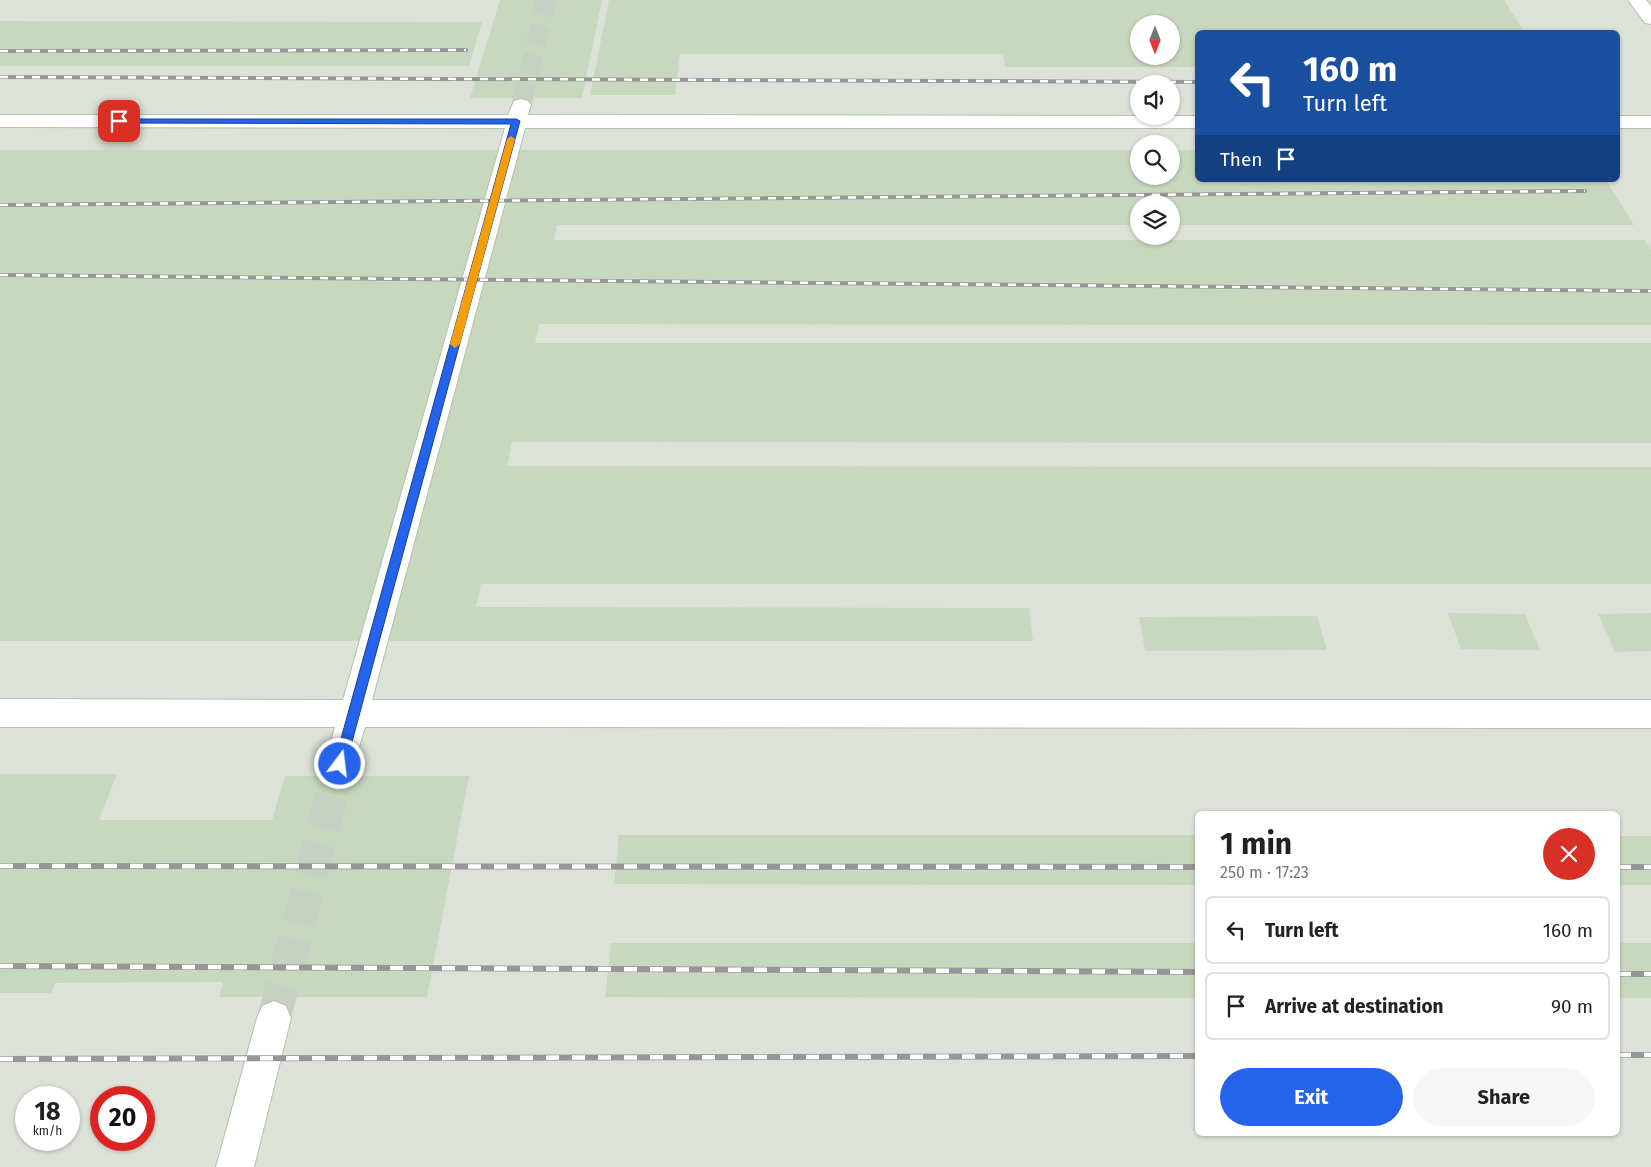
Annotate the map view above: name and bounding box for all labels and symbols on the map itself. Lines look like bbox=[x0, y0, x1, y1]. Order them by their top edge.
north arrow bbox=[1130, 15, 1180, 65]
pin bbox=[98, 100, 140, 142]
position arrow bbox=[313, 737, 365, 789]
speed limit sign: 20 bbox=[90, 1086, 155, 1151]

